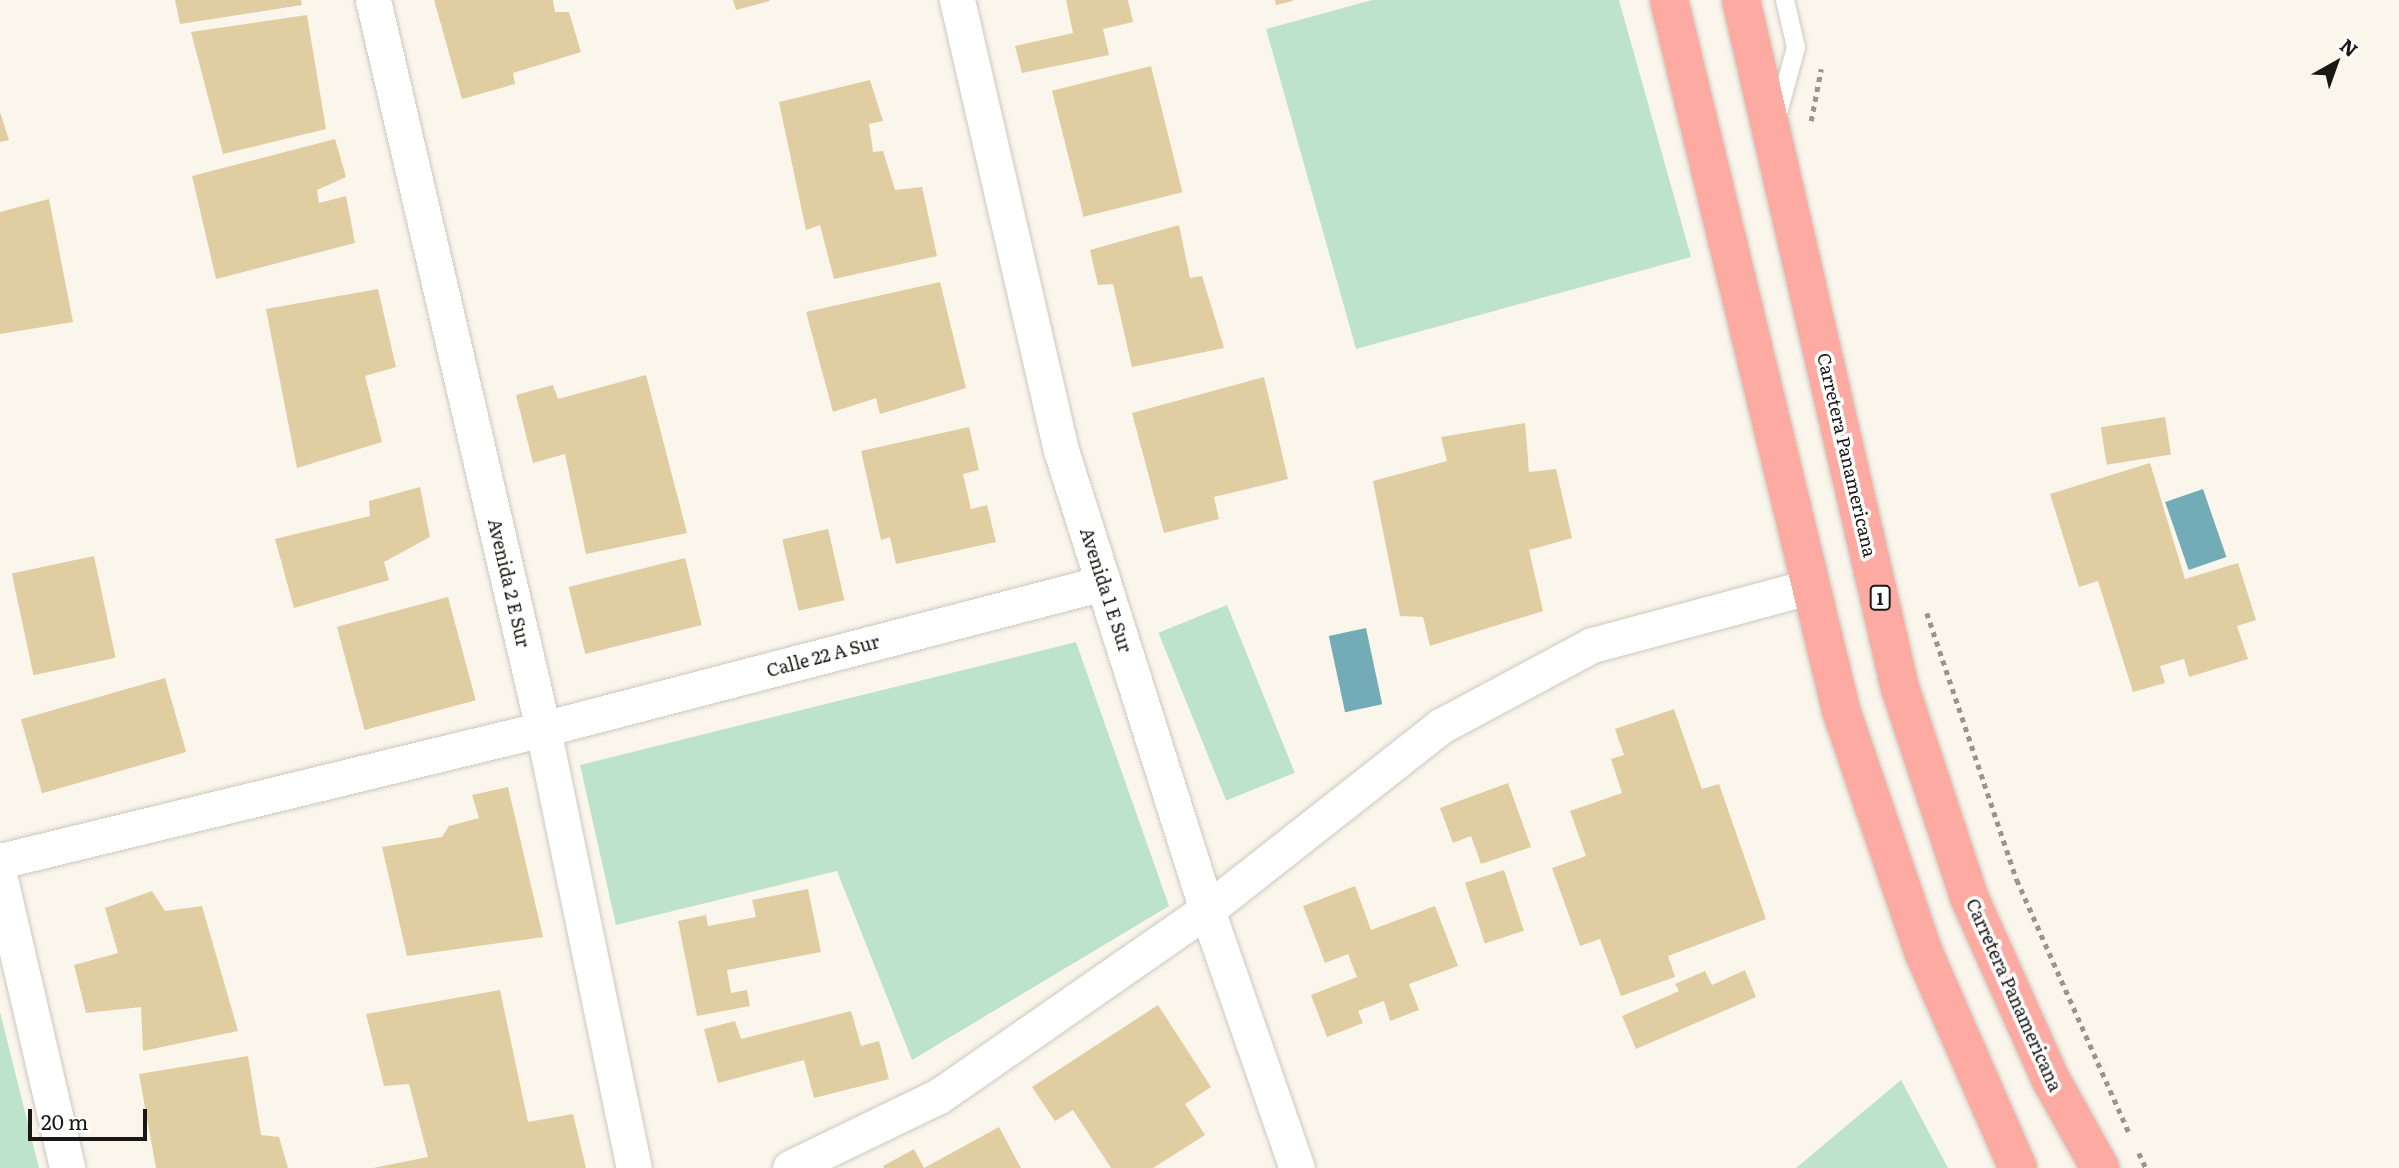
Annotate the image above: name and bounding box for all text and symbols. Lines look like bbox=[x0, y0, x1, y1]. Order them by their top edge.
north arrow bbox=[2301, 28, 2371, 98]
text: N bbox=[2334, 31, 2365, 63]
street label: Carretera Panamericana bbox=[1813, 351, 1881, 559]
street label: Avenida 2 E Sur bbox=[484, 517, 534, 649]
street label: Avenida 1 E Sur bbox=[1076, 525, 1136, 655]
road number: 1 bbox=[1870, 586, 1890, 610]
street label: Calle 22 A Sur bbox=[764, 631, 882, 681]
street label: Carretera Panamericana bbox=[1962, 895, 2066, 1095]
scale bar bbox=[32, 1094, 150, 1138]
text: 20 m bbox=[41, 1105, 88, 1136]

